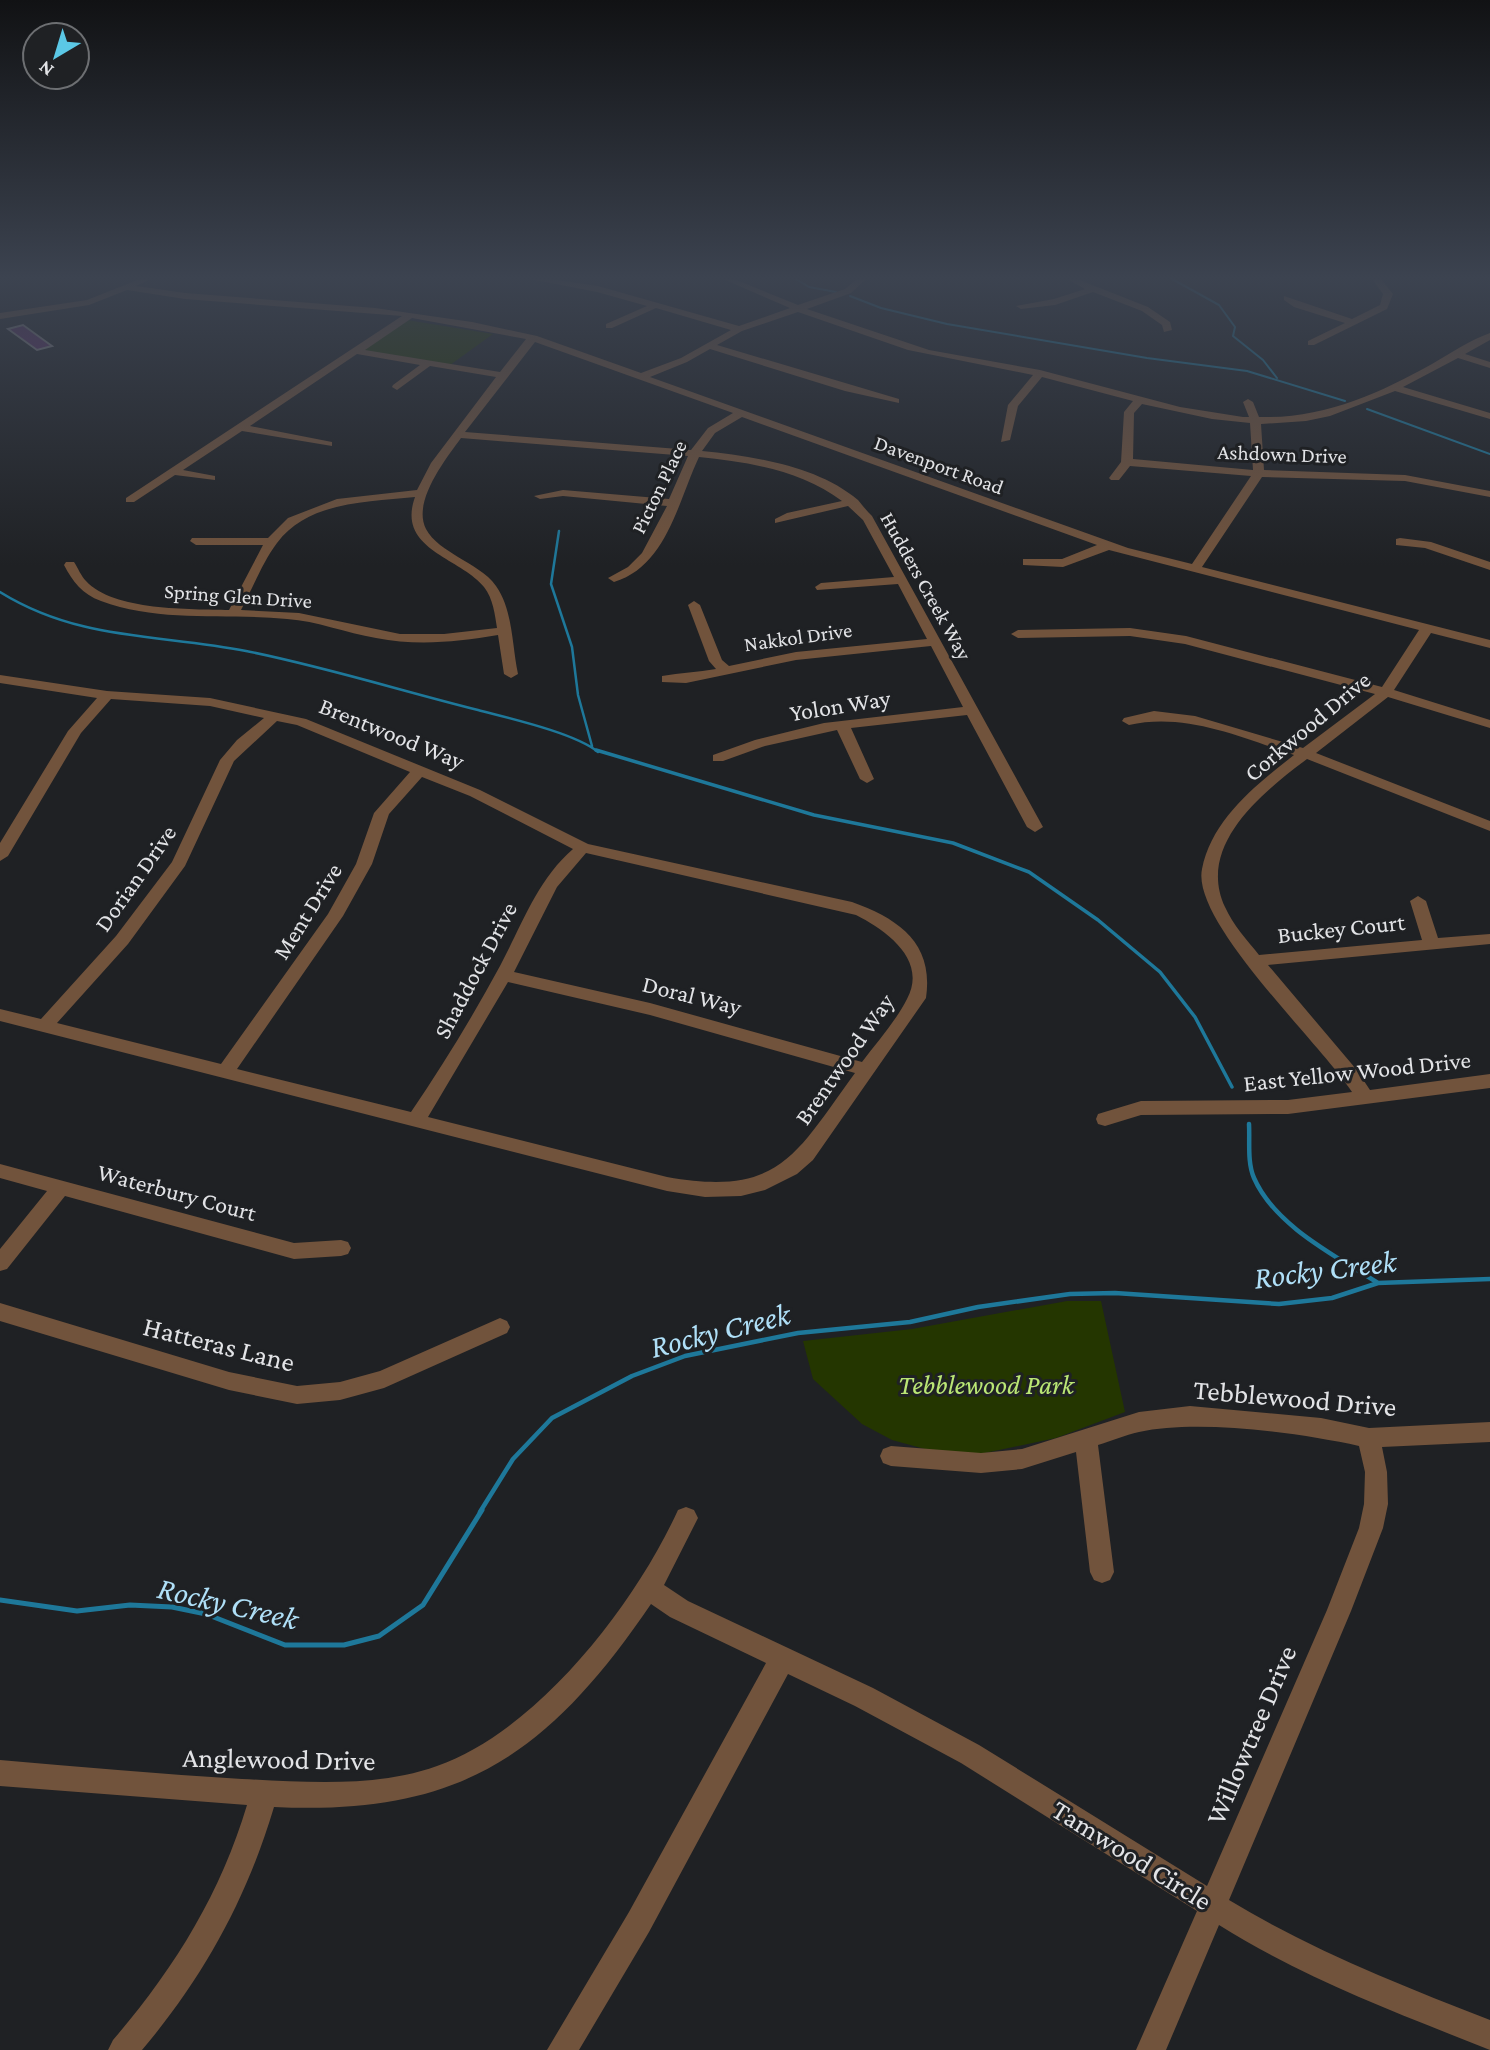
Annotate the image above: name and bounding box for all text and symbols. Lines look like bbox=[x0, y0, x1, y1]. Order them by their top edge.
north arrow bbox=[21, 21, 91, 91]
text: N bbox=[34, 57, 57, 81]
street label: Davenport Road bbox=[871, 430, 1007, 500]
street label: Picton Place bbox=[626, 436, 692, 538]
street label: Ashdown Drive bbox=[1217, 440, 1347, 468]
street label: Hudders Creek Way bbox=[875, 508, 977, 664]
street label: Spring Glen Drive bbox=[163, 579, 313, 613]
street label: Nakkol Drive bbox=[742, 618, 854, 656]
street label: Corkwood Drive bbox=[1239, 666, 1375, 786]
street label: Yolon Way bbox=[788, 684, 893, 726]
street label: Brentwood Way bbox=[316, 692, 469, 775]
street label: Dorian Drive bbox=[89, 820, 181, 936]
street label: Ment Drive bbox=[267, 858, 347, 964]
street label: Shaddock Drive bbox=[428, 897, 522, 1043]
street label: Buckey Court bbox=[1276, 908, 1407, 948]
street label: Doral Way bbox=[640, 970, 745, 1021]
street label: Brentwood Way bbox=[789, 988, 900, 1130]
street label: East Yellow Wood Drive bbox=[1242, 1046, 1472, 1096]
street label: Waterbury Court bbox=[95, 1158, 260, 1226]
water label: Rocky Creek bbox=[1252, 1242, 1400, 1296]
water label: Rocky Creek bbox=[646, 1295, 796, 1365]
street label: Hatteras Lane bbox=[140, 1310, 298, 1378]
park label: Tebblewood Park bbox=[898, 1369, 1076, 1400]
street label: Tebblewood Drive bbox=[1192, 1374, 1398, 1422]
water label: Rocky Creek bbox=[154, 1569, 304, 1637]
street label: Willowtree Drive bbox=[1199, 1641, 1303, 1829]
street label: Anglewood Drive bbox=[182, 1742, 376, 1776]
street label: Tamwood Circle bbox=[1047, 1794, 1217, 1916]

